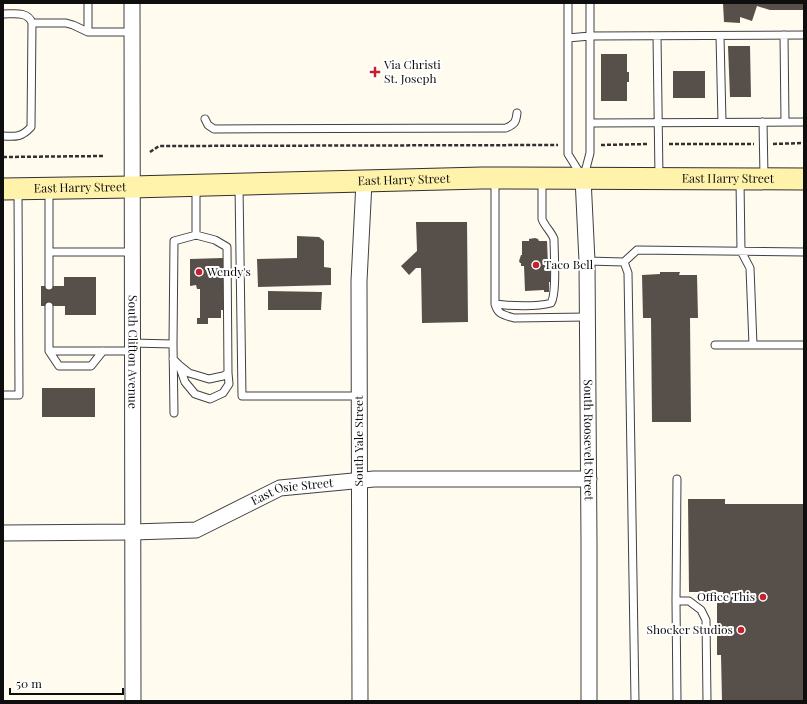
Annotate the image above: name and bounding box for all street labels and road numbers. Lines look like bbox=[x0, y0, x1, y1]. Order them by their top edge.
street label: East Harry Street bbox=[357, 170, 451, 188]
street label: East Harry Street bbox=[682, 170, 775, 186]
street label: East Harry Street bbox=[34, 178, 127, 196]
street label: South Clifton Avenue bbox=[125, 295, 142, 409]
street label: South Roosevelt Street bbox=[581, 379, 598, 501]
street label: South Yale Street bbox=[350, 395, 366, 486]
street label: East Osie Street bbox=[248, 474, 335, 508]

